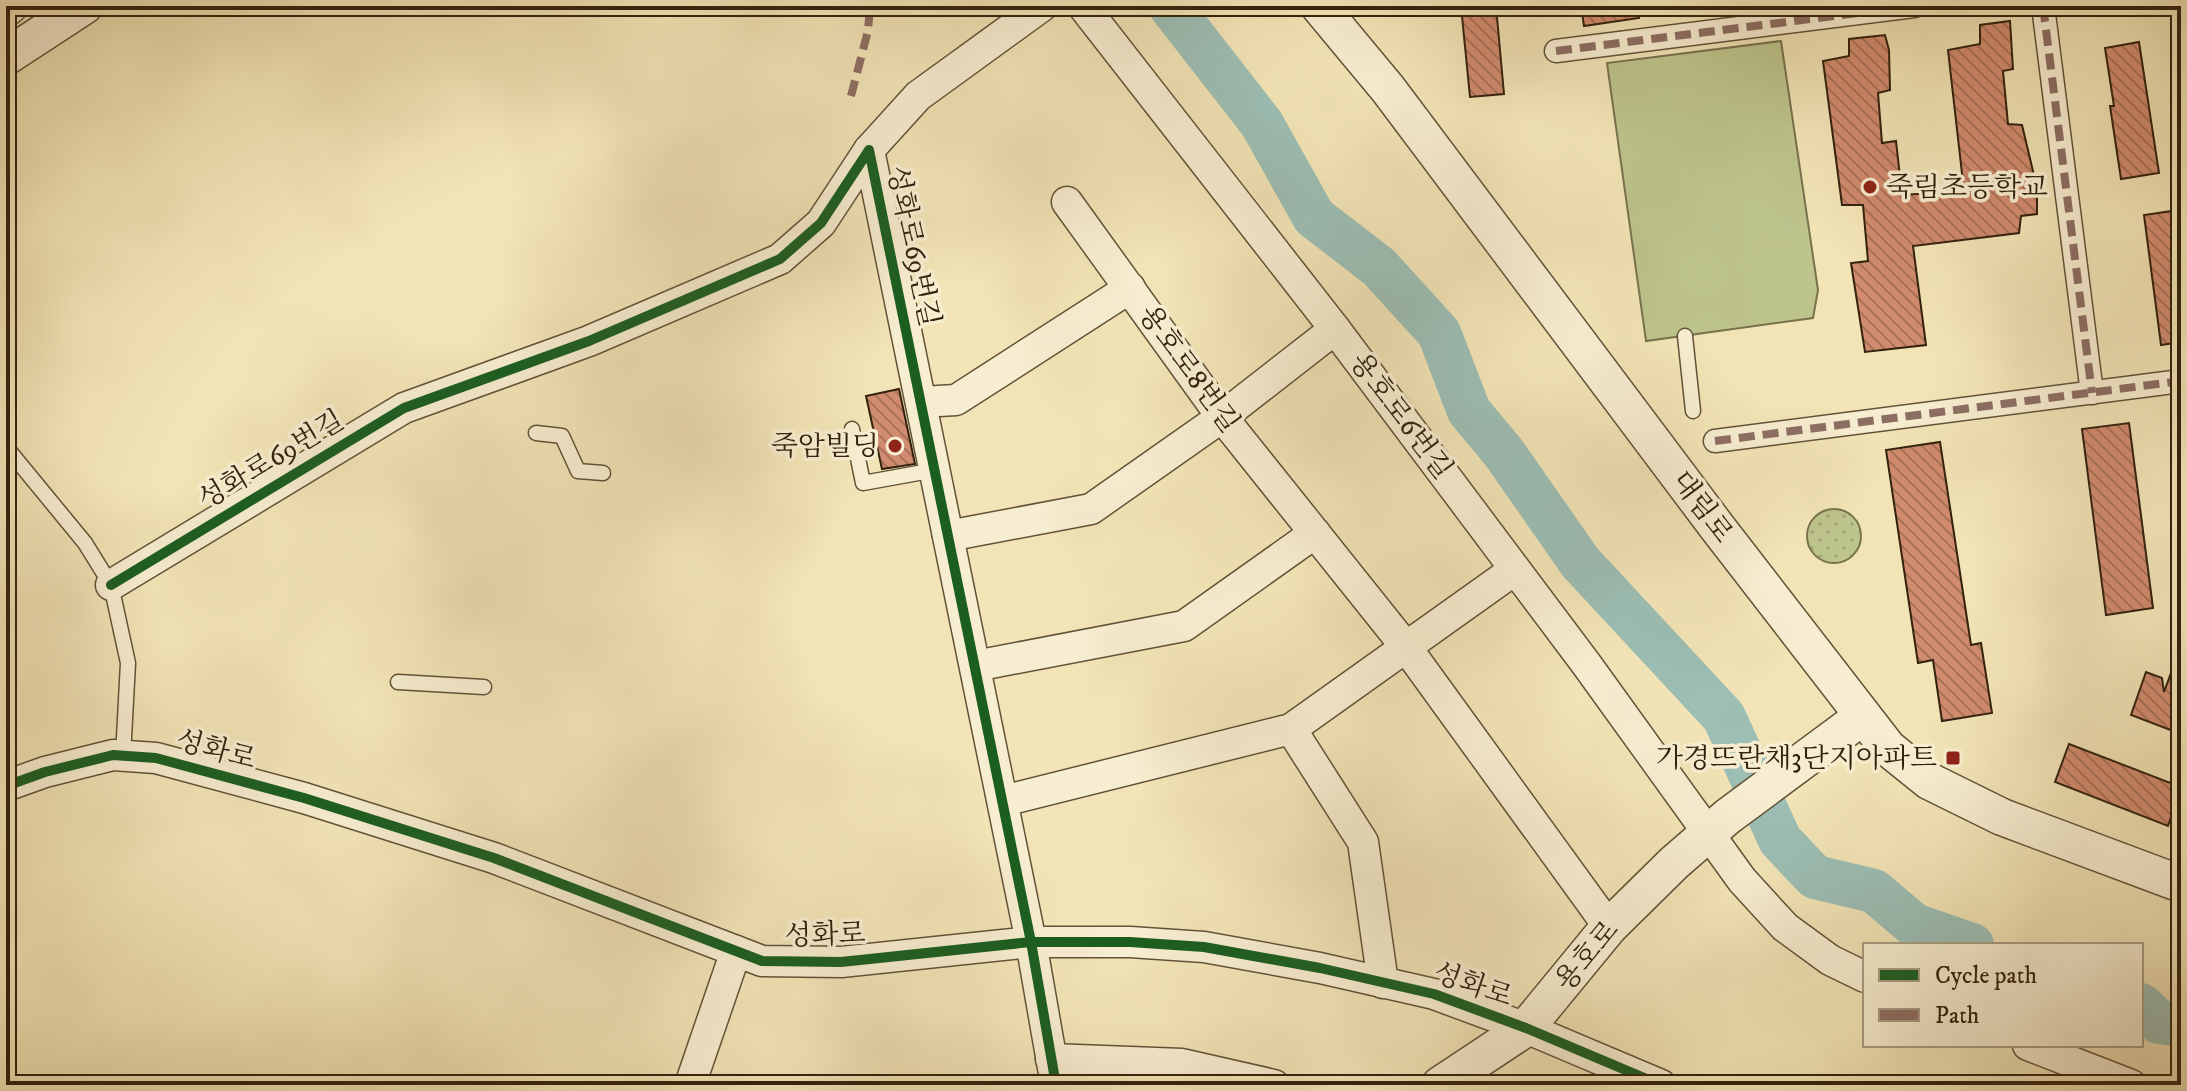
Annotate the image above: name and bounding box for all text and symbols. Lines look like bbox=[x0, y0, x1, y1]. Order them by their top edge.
street label: 성화로69번길 bbox=[879, 162, 947, 330]
place label: 죽림초등학교 bbox=[1886, 170, 2048, 205]
marker: 죽림초등학교 bbox=[1861, 178, 1879, 196]
street label: 용호로8번길 bbox=[1131, 298, 1247, 440]
street label: 용호로6번길 bbox=[1342, 346, 1460, 486]
street label: 성화로69번길 bbox=[192, 403, 350, 517]
place label: 죽암빌딩 bbox=[771, 429, 879, 464]
marker: 죽암빌딩 bbox=[886, 437, 904, 455]
street label: 대림로 bbox=[1664, 464, 1740, 550]
street label: 성화로 bbox=[172, 723, 260, 777]
place label: 가경뜨란채3단지아파트 bbox=[1656, 741, 1937, 776]
marker: 가경뜨란채3단지아파트 bbox=[1944, 749, 1962, 767]
street label: 용호로 bbox=[1548, 914, 1626, 998]
street label: 성화로 bbox=[784, 916, 866, 954]
legend bbox=[1863, 943, 2143, 1047]
street label: 성화로 bbox=[1429, 955, 1517, 1015]
text: Cycle path bbox=[1935, 961, 2037, 991]
text: Path bbox=[1935, 1001, 1980, 1031]

